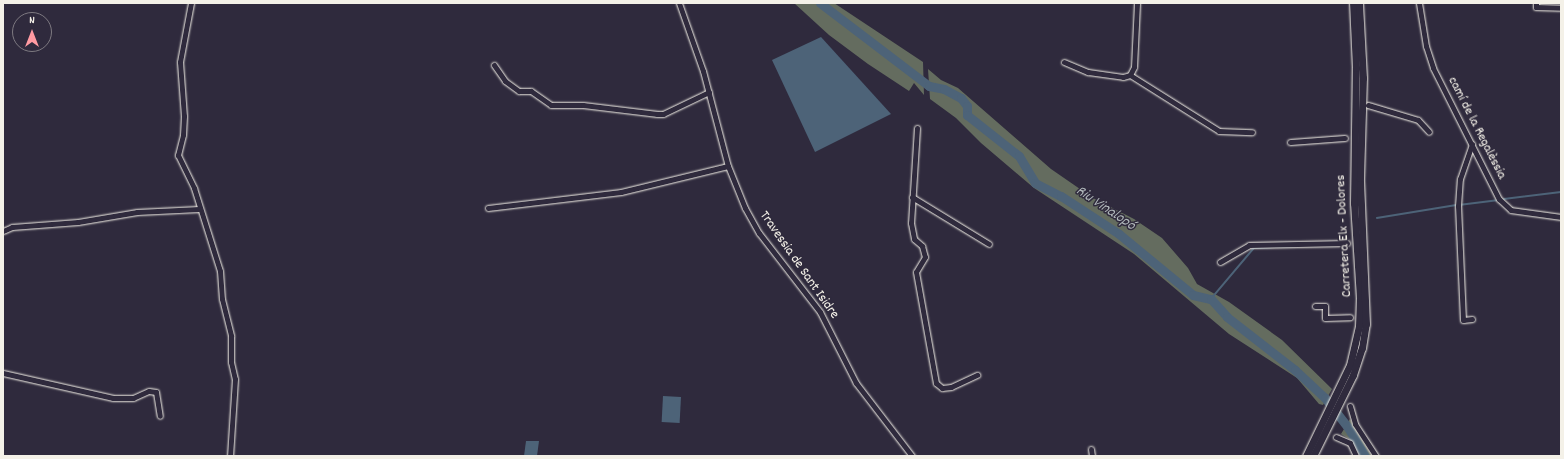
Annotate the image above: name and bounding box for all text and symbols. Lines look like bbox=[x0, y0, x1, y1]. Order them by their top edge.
north arrow bbox=[12, 12, 52, 52]
text: N bbox=[29, 13, 35, 29]
street label: camí de la Regalèssia bbox=[1444, 74, 1510, 182]
street label: Carretera Elx - Dolores bbox=[1332, 174, 1356, 298]
water label: Riu Vinalopó bbox=[1072, 183, 1138, 235]
street label: Travessia de Sant Isidre bbox=[755, 208, 843, 322]

